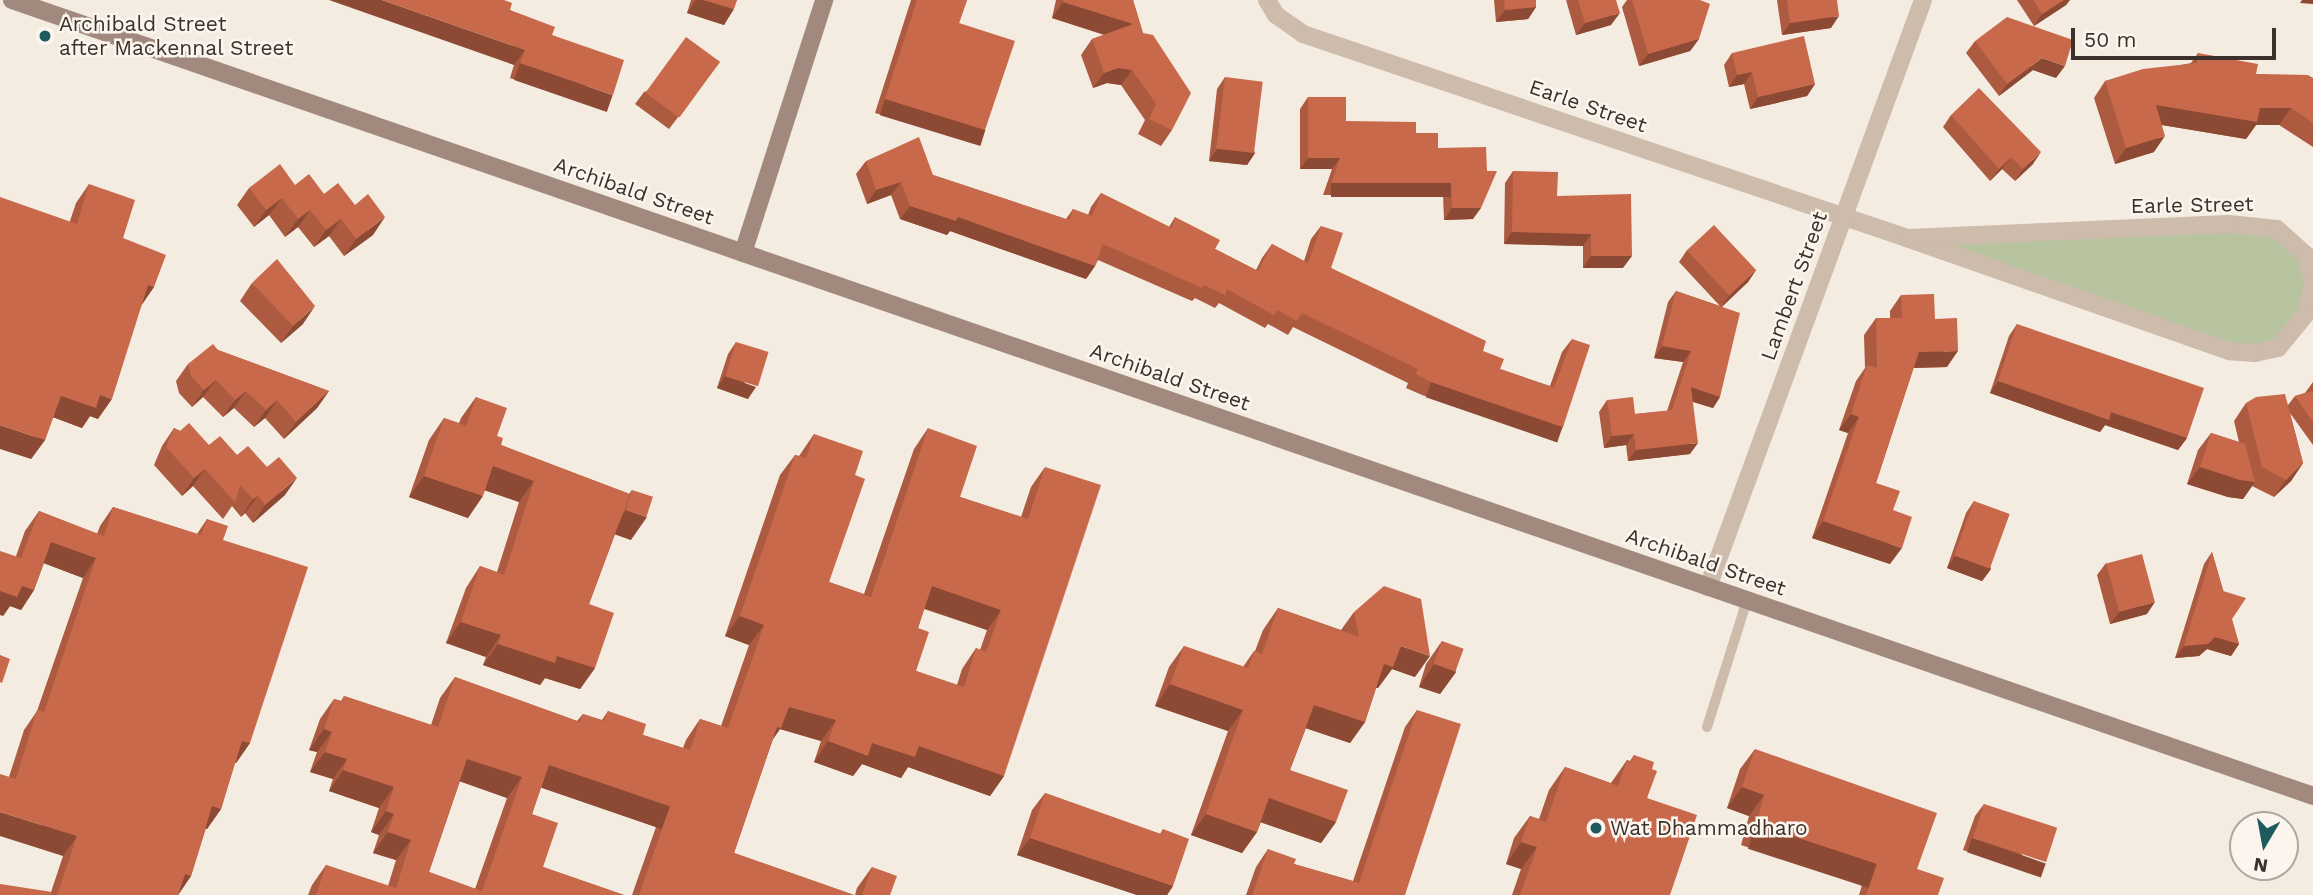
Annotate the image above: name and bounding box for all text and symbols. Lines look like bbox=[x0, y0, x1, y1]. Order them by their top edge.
place label: Archibald Street after Mackennal Street bbox=[59, 11, 294, 61]
scale bar bbox=[2075, 14, 2280, 58]
text: 50 m bbox=[2084, 27, 2136, 52]
marker: Archibald Street after Mackennal Street bbox=[37, 28, 53, 44]
street label: Earle Street bbox=[1526, 74, 1650, 138]
street label: Archibald Street bbox=[551, 152, 717, 230]
street label: Earle Street bbox=[2130, 191, 2254, 219]
street label: Lambert Street bbox=[1755, 208, 1833, 364]
street label: Archibald Street bbox=[1087, 338, 1253, 416]
street label: Archibald Street bbox=[1623, 523, 1789, 601]
north arrow bbox=[2229, 811, 2299, 881]
place label: Wat Dhammadharo bbox=[1610, 815, 1807, 841]
marker: Wat Dhammadharo bbox=[1588, 820, 1604, 836]
text: N bbox=[2252, 853, 2270, 878]

